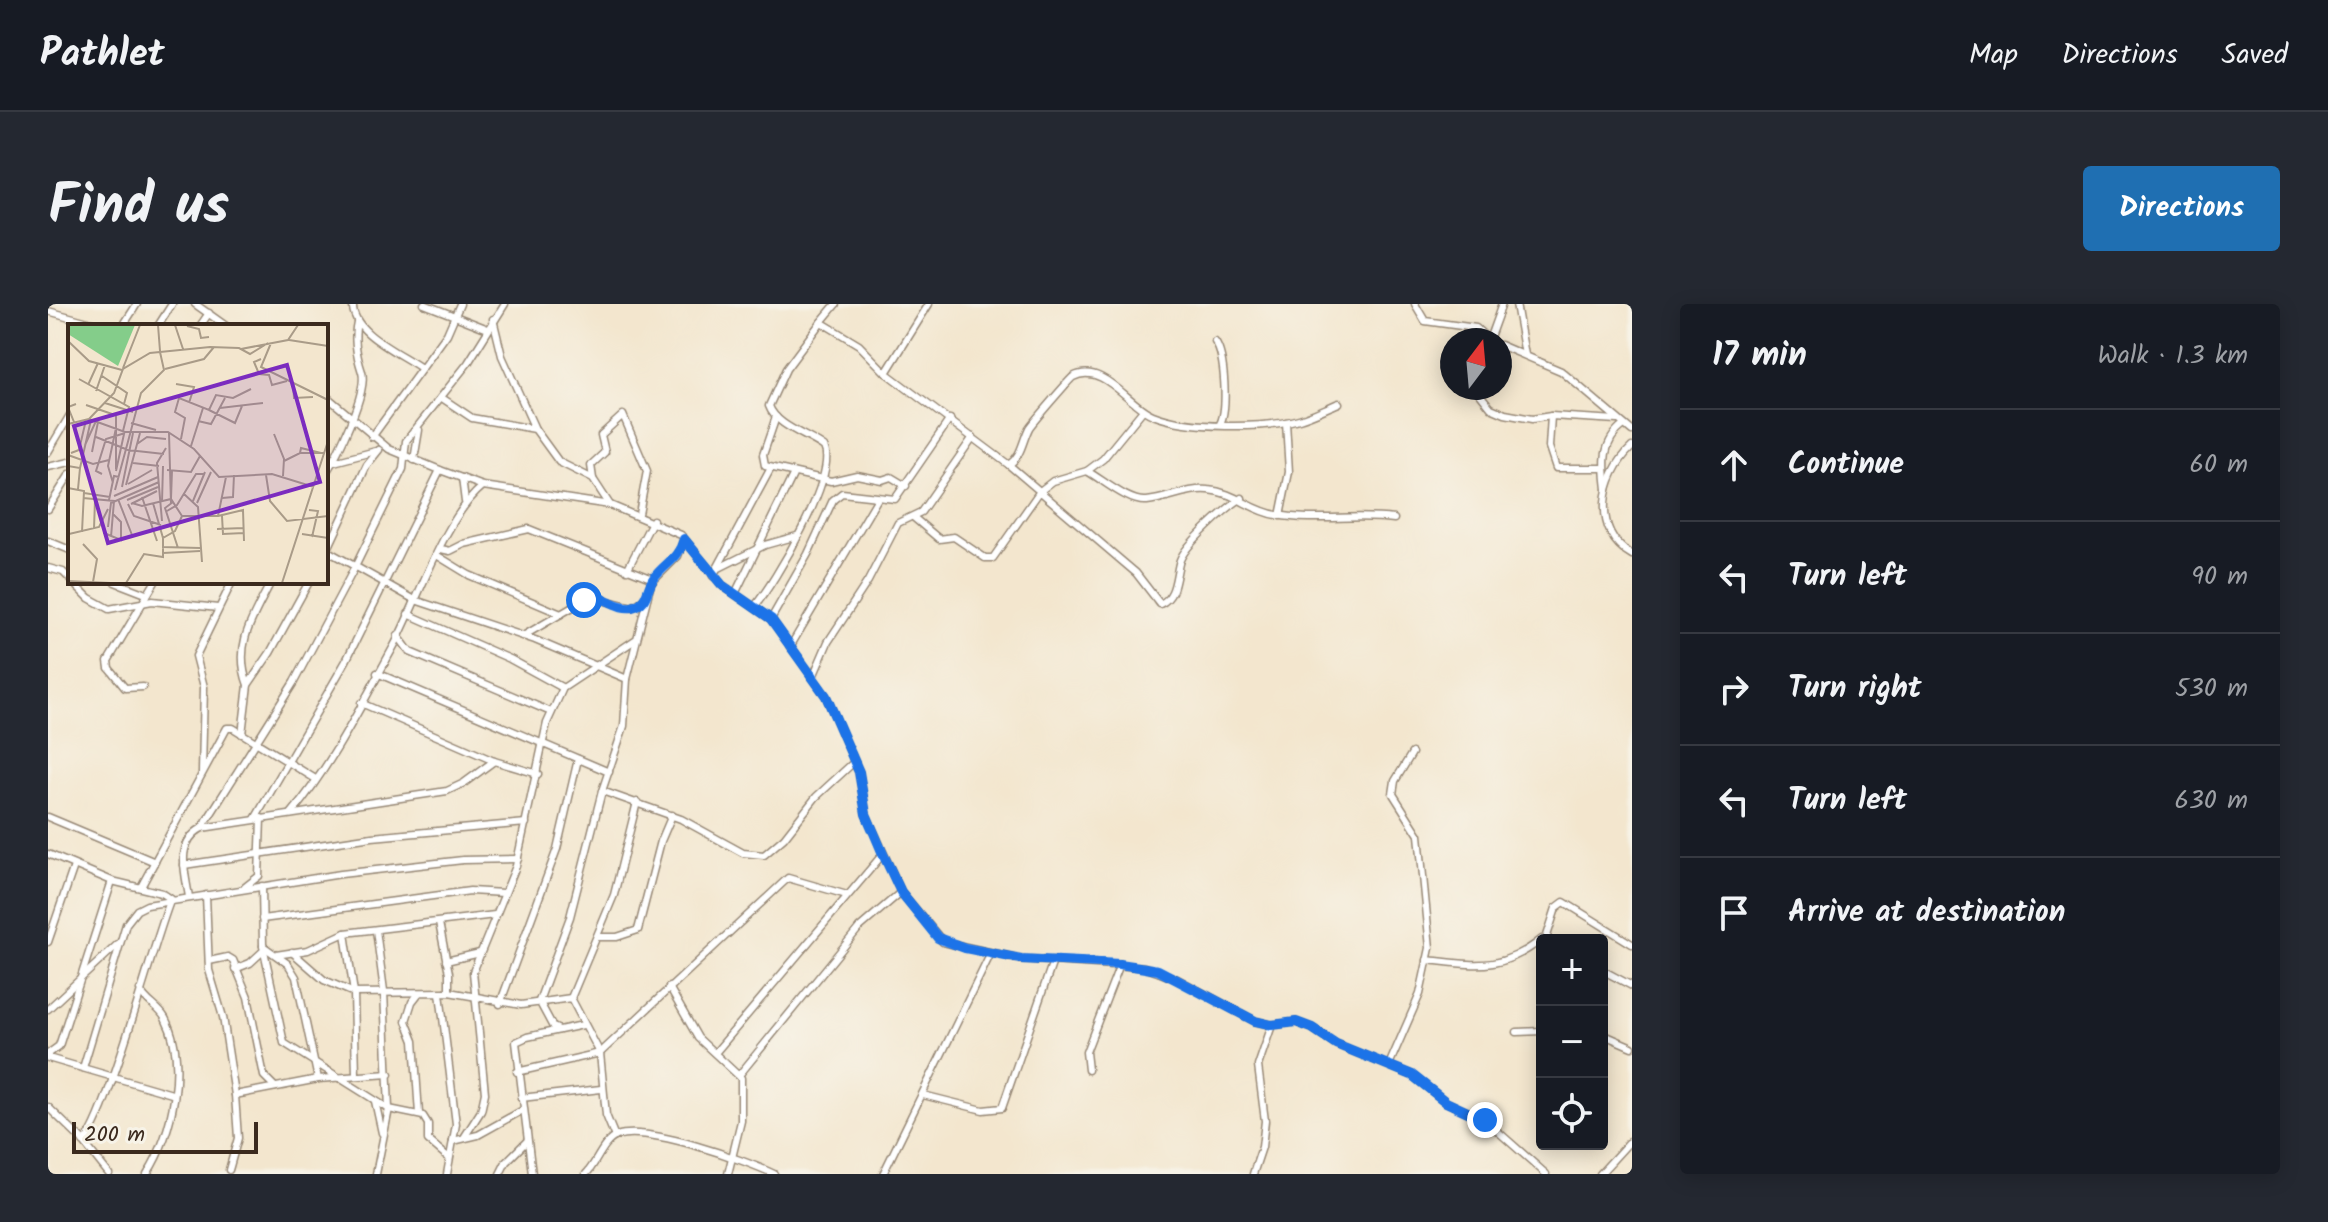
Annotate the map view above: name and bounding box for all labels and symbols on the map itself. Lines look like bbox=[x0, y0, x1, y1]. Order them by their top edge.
inset map bbox=[68, 324, 328, 584]
north arrow bbox=[1440, 328, 1512, 400]
route start bbox=[566, 582, 602, 618]
route end bbox=[1467, 1102, 1503, 1138]
scale bar bbox=[72, 1118, 258, 1154]

